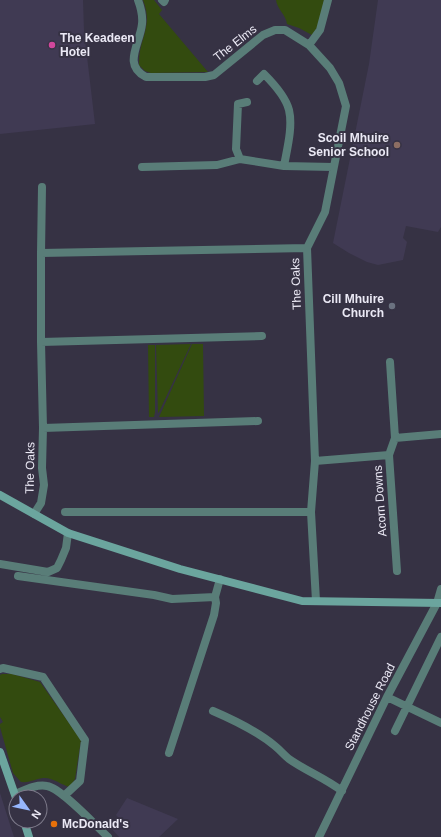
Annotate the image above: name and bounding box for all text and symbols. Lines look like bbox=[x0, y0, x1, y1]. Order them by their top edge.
street label: The Elms bbox=[211, 22, 259, 64]
place label: The Keadeen Hotel bbox=[60, 31, 135, 59]
marker: The Keadeen Hotel bbox=[47, 40, 57, 50]
place label: Scoil Mhuire Senior School bbox=[308, 131, 389, 159]
marker: Scoil Mhuire Senior School bbox=[392, 140, 402, 150]
street label: The Oaks bbox=[288, 258, 304, 310]
place label: Cill Mhuire Church bbox=[323, 292, 384, 320]
marker: Cill Mhuire Church bbox=[387, 301, 397, 311]
street label: The Oaks bbox=[23, 442, 37, 494]
street label: Acorn Downs bbox=[371, 465, 389, 537]
street label: Standhouse Road bbox=[342, 661, 398, 753]
north arrow bbox=[8, 789, 48, 829]
text: N bbox=[29, 808, 44, 821]
place label: McDonald's bbox=[62, 817, 129, 831]
marker: McDonald's bbox=[49, 819, 59, 829]

